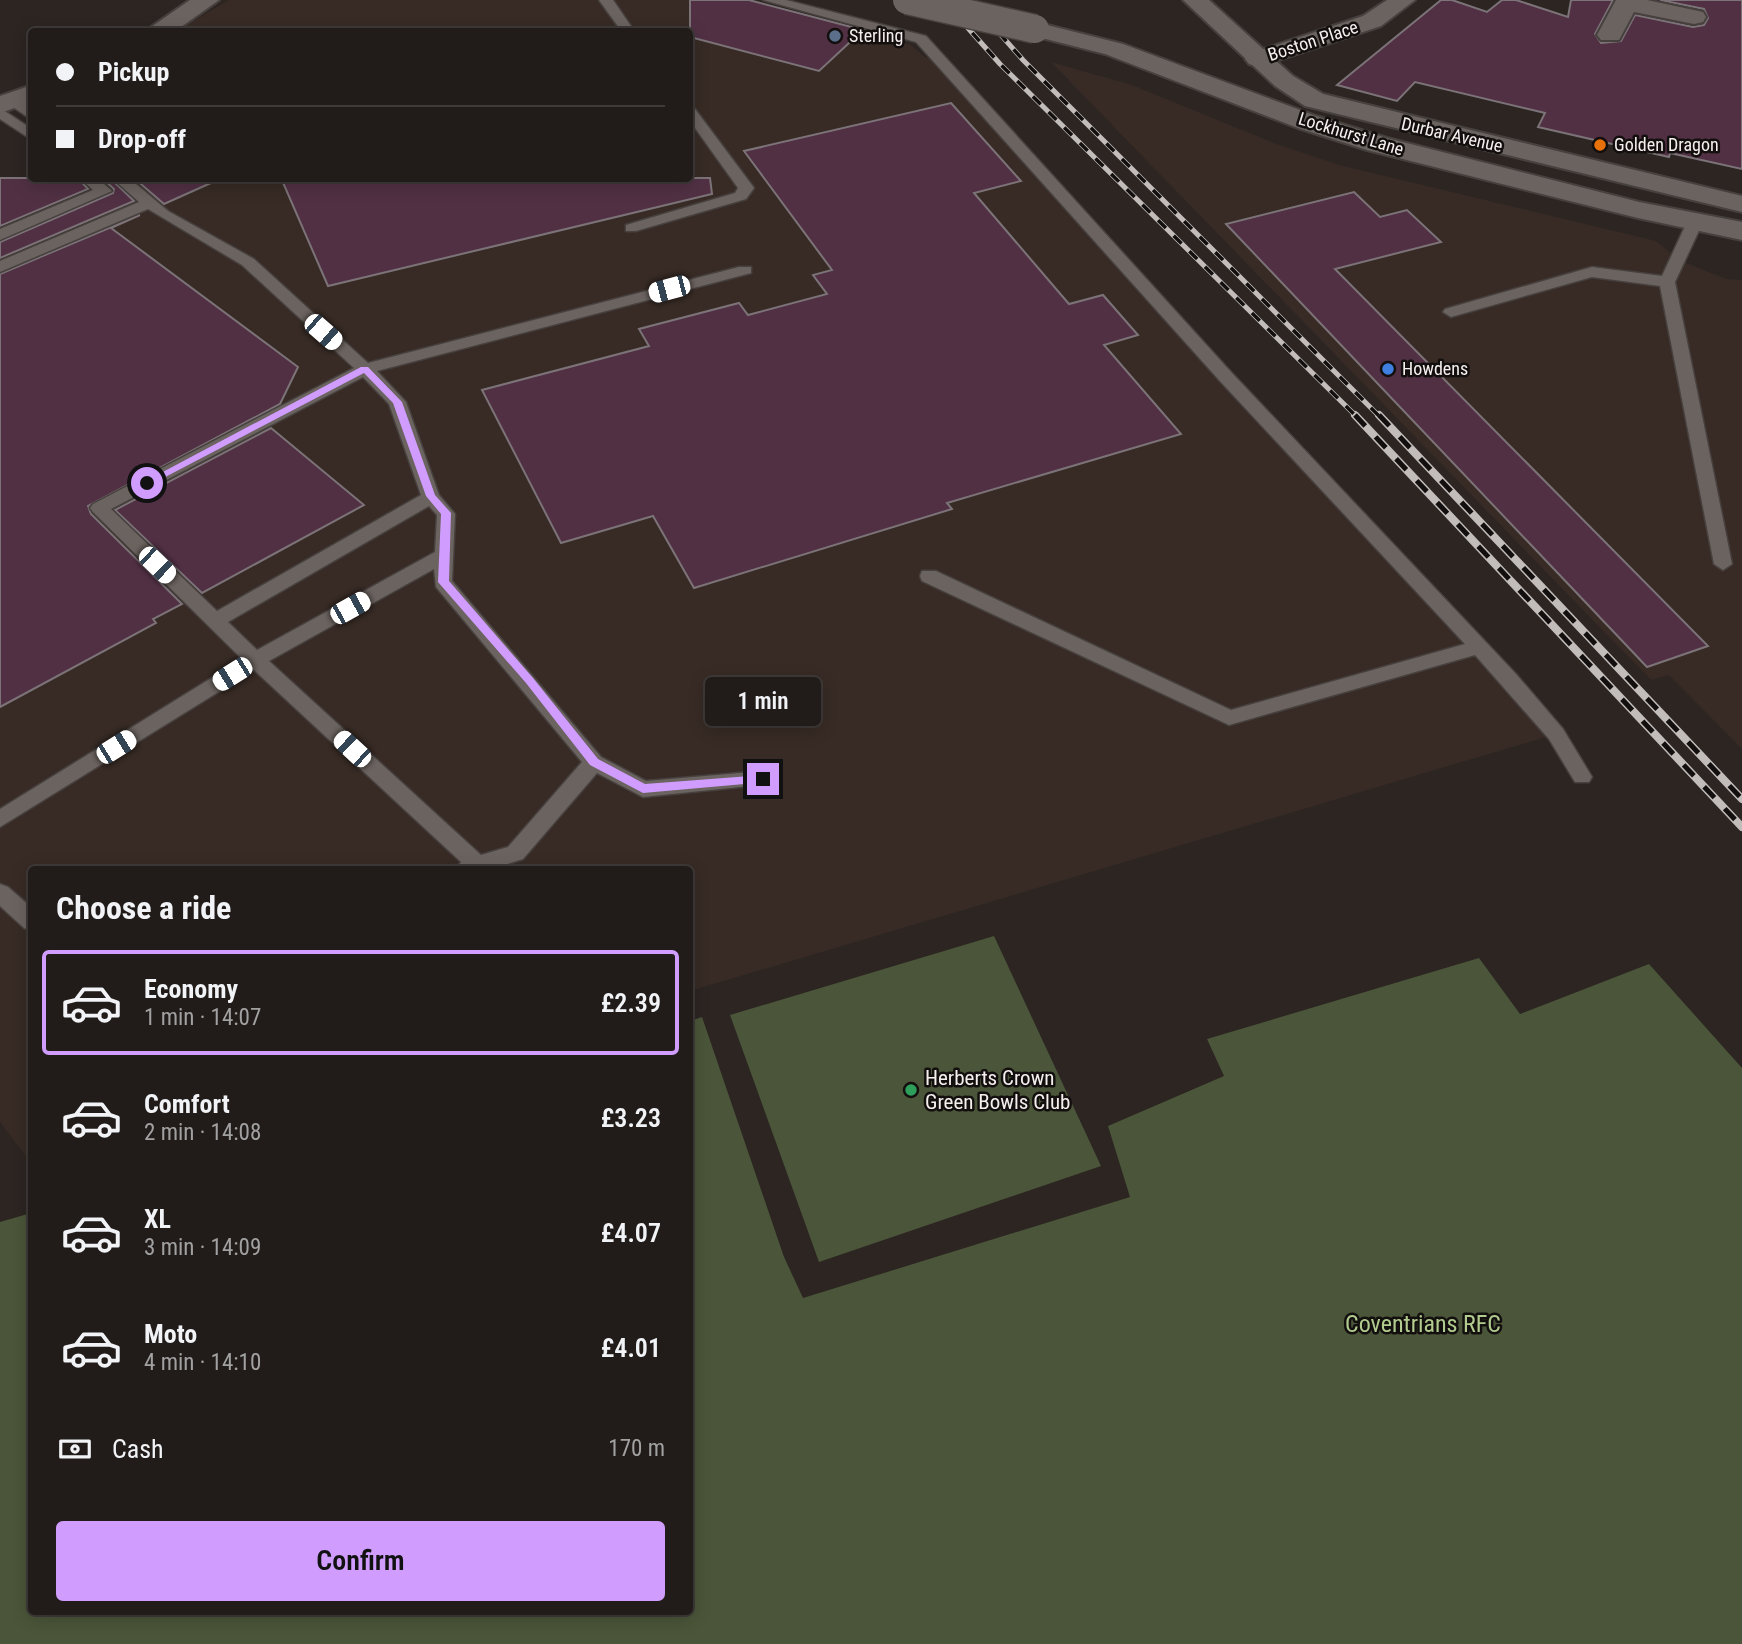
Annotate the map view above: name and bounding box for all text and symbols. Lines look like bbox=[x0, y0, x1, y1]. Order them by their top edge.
street label: Boston Place bbox=[1265, 16, 1361, 65]
place label: Sterling bbox=[849, 25, 903, 46]
marker: Sterling bbox=[827, 28, 843, 44]
text: Pickup bbox=[98, 57, 169, 87]
street label: Lockhurst Lane bbox=[1296, 108, 1406, 159]
street label: Durbar Avenue bbox=[1399, 113, 1505, 156]
text: Drop-off bbox=[98, 124, 186, 154]
place label: Golden Dragon bbox=[1614, 134, 1719, 155]
marker: Golden Dragon bbox=[1592, 137, 1608, 153]
car bbox=[646, 273, 693, 305]
car bbox=[301, 310, 346, 354]
place label: Howdens bbox=[1402, 358, 1468, 379]
marker: Howdens bbox=[1380, 361, 1396, 377]
route start bbox=[131, 467, 163, 499]
car bbox=[135, 543, 180, 587]
car bbox=[327, 589, 374, 627]
car bbox=[209, 654, 256, 694]
callout: 1 min bbox=[705, 678, 821, 726]
text: 1 min bbox=[738, 688, 788, 715]
car bbox=[93, 727, 140, 767]
car bbox=[330, 727, 375, 771]
route end bbox=[747, 763, 779, 795]
text: Choose a ride bbox=[56, 889, 231, 927]
icon: car bbox=[60, 971, 123, 1034]
text: Economy bbox=[144, 974, 238, 1004]
text: £2.39 bbox=[601, 988, 661, 1018]
text: 1 min · 14:07 bbox=[144, 1004, 261, 1031]
place label: Herberts Crown Green Bowls Club bbox=[925, 1066, 1070, 1114]
marker: Herberts Crown Green Bowls Club bbox=[903, 1082, 919, 1098]
icon: car bbox=[60, 1086, 123, 1149]
text: Comfort bbox=[144, 1089, 230, 1119]
text: £3.23 bbox=[601, 1103, 661, 1133]
text: 2 min · 14:08 bbox=[144, 1119, 261, 1146]
icon: car bbox=[60, 1201, 123, 1264]
text: XL bbox=[144, 1204, 171, 1234]
text: £4.07 bbox=[601, 1218, 661, 1248]
text: 3 min · 14:09 bbox=[144, 1234, 261, 1261]
park label: Coventrians RFC bbox=[1345, 1310, 1501, 1338]
icon: car bbox=[60, 1316, 123, 1379]
text: Moto bbox=[144, 1319, 197, 1349]
text: £4.01 bbox=[601, 1333, 661, 1363]
text: 4 min · 14:10 bbox=[144, 1349, 261, 1376]
icon: cash bbox=[56, 1430, 94, 1468]
text: Cash bbox=[112, 1434, 164, 1464]
text: 170 m bbox=[608, 1435, 665, 1462]
button: Confirm bbox=[56, 1521, 665, 1601]

